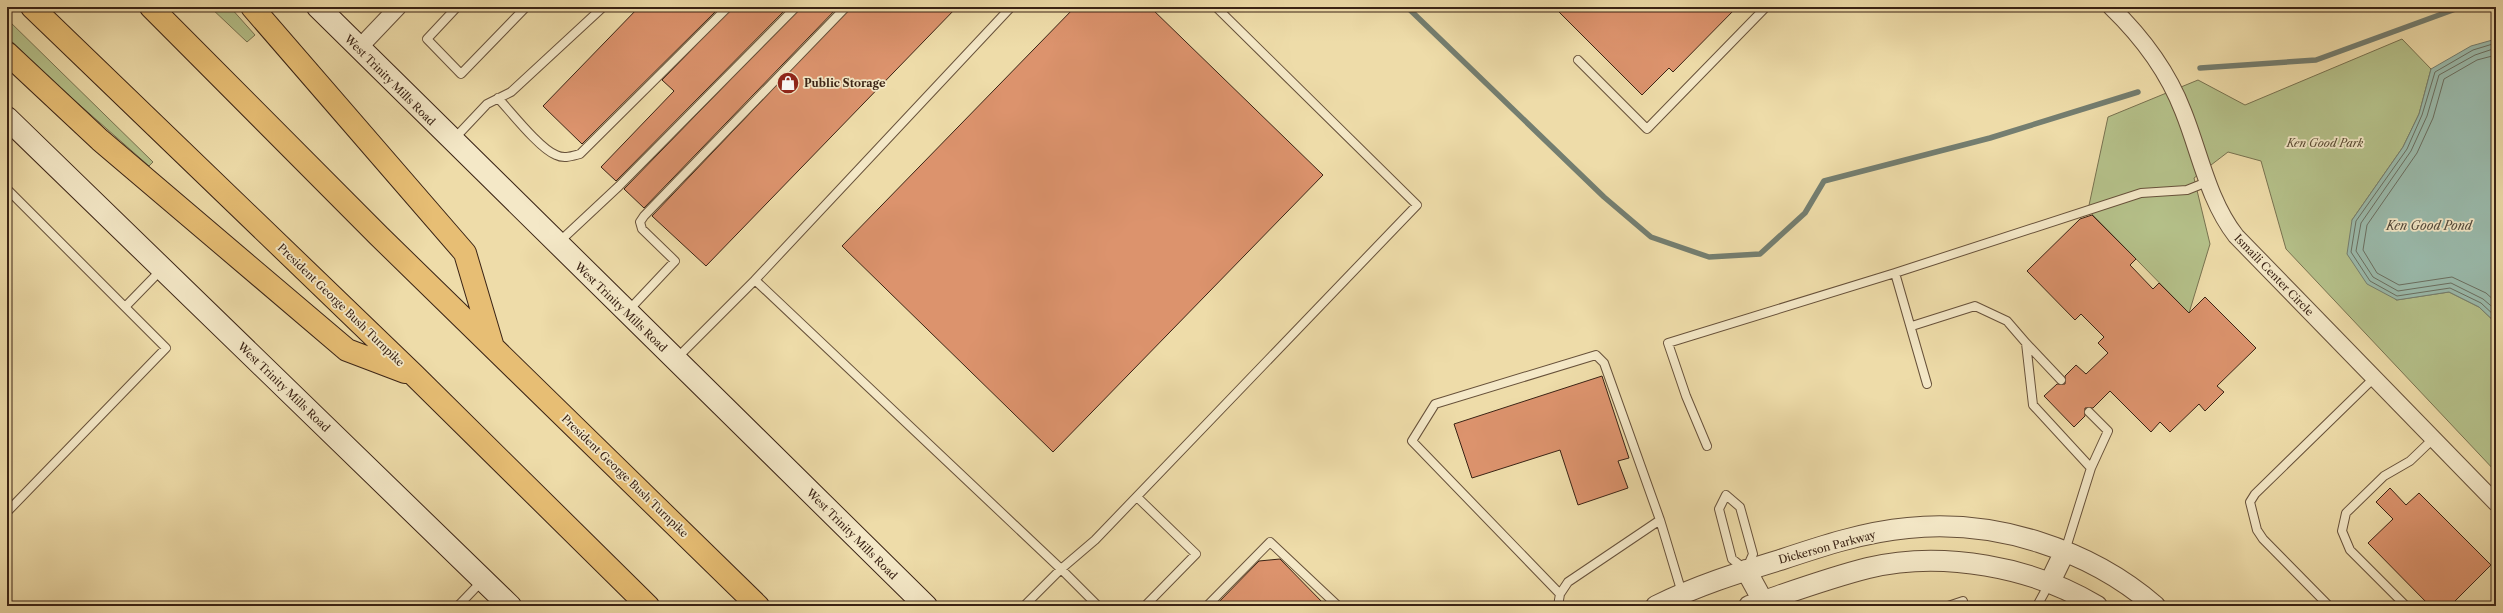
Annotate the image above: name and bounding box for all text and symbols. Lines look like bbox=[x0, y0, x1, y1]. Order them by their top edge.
street label: West Trinity Mills Road bbox=[341, 31, 439, 129]
shop icon: Public Storage bbox=[775, 70, 801, 96]
place label: Public Storage bbox=[804, 76, 886, 90]
park label: Ken Good Park bbox=[2286, 136, 2364, 150]
water label: Ken Good Pond bbox=[2385, 218, 2474, 233]
street label: Ismaili Center Circle bbox=[2231, 231, 2317, 319]
street label: President George Bush Turnpike bbox=[275, 241, 407, 369]
street label: West Trinity Mills Road bbox=[571, 259, 670, 355]
street label: West Trinity Mills Road bbox=[234, 339, 333, 435]
street label: President George Bush Turnpike bbox=[559, 412, 691, 540]
street label: West Trinity Mills Road bbox=[803, 485, 901, 583]
street label: Dickerson Parkway bbox=[1777, 527, 1878, 567]

